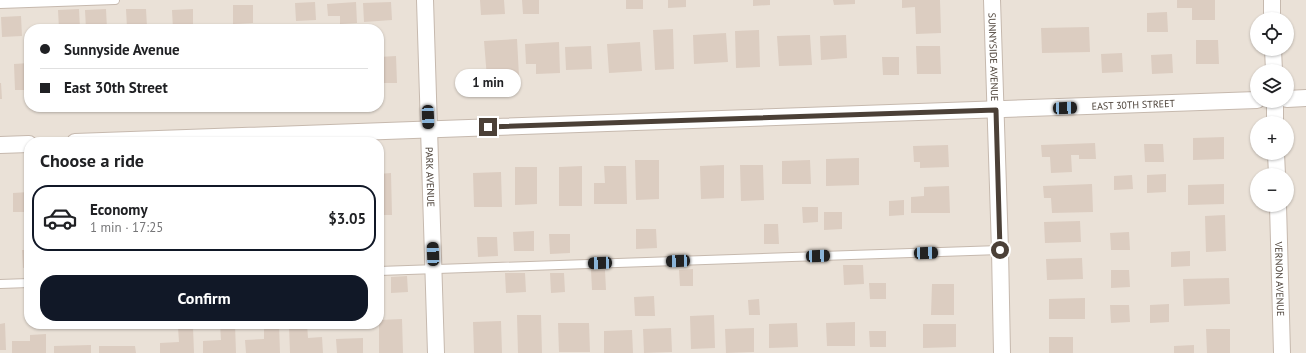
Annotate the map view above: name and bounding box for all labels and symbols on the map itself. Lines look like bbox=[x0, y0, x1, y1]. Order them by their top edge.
street label: SUNNYSIDE AVENUE bbox=[985, 13, 1001, 101]
callout: 1 min bbox=[455, 69, 521, 97]
street label: EAST 30TH STREET bbox=[1091, 97, 1176, 113]
car bbox=[1053, 102, 1077, 114]
car bbox=[422, 105, 434, 129]
route end bbox=[479, 118, 497, 136]
street label: PARK AVENUE bbox=[423, 147, 437, 207]
street label: VERNON AVENUE bbox=[1272, 240, 1287, 317]
route start bbox=[991, 241, 1009, 259]
car bbox=[427, 242, 439, 266]
car bbox=[914, 247, 938, 259]
car bbox=[806, 250, 830, 262]
car bbox=[666, 255, 690, 267]
car bbox=[588, 257, 612, 269]

